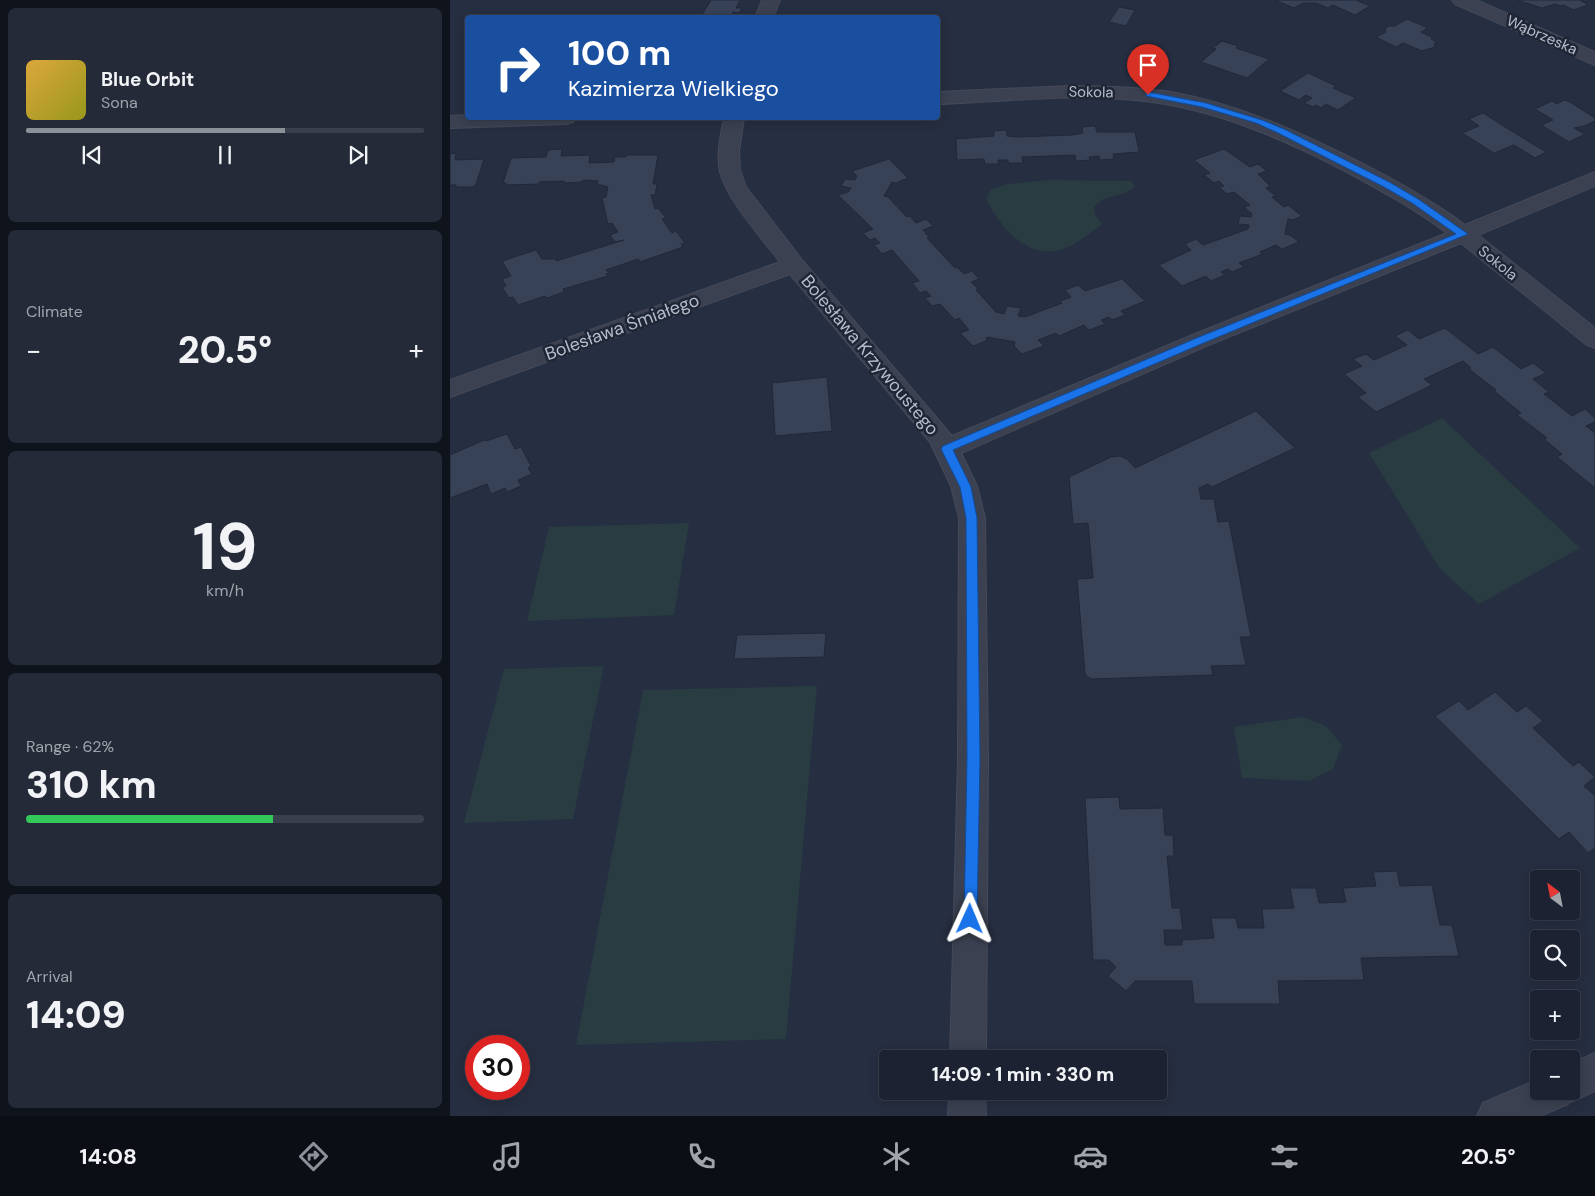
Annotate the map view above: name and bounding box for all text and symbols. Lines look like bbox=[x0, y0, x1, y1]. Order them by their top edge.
street label: Wąbrzeska bbox=[1503, 11, 1581, 59]
text: 100 m bbox=[568, 30, 671, 76]
icon: right bbox=[485, 35, 550, 100]
pin bbox=[1127, 44, 1169, 95]
icon: arrive bbox=[1134, 51, 1162, 79]
text: Blue Orbit bbox=[101, 67, 194, 92]
text: Kazimierza Wielkiego bbox=[568, 74, 779, 103]
street label: Sokola bbox=[1068, 82, 1114, 102]
text: Sona bbox=[101, 92, 138, 113]
icon: previous bbox=[78, 141, 106, 169]
icon: pause bbox=[211, 141, 239, 169]
icon: next bbox=[344, 141, 372, 169]
street label: Sokola bbox=[1474, 241, 1522, 285]
street label: Bolesława Krzywoustego bbox=[796, 270, 944, 440]
street label: Bolesława Śmiałego bbox=[542, 288, 702, 366]
text: Climate bbox=[26, 301, 83, 322]
text: 20.5° bbox=[178, 325, 272, 375]
text: − bbox=[26, 332, 41, 369]
text: + bbox=[409, 332, 424, 369]
text: 19 bbox=[193, 505, 257, 589]
text: km/h bbox=[206, 580, 244, 601]
text: Range · 62% bbox=[26, 736, 114, 757]
text: 310 km bbox=[26, 760, 157, 810]
north arrow bbox=[1530, 870, 1580, 920]
map controls bbox=[1530, 870, 1580, 1100]
position arrow bbox=[943, 892, 995, 944]
button: search bbox=[1530, 930, 1580, 980]
text: Arrival bbox=[26, 966, 73, 987]
text: 14:09 bbox=[26, 990, 126, 1040]
button: + bbox=[1530, 990, 1580, 1040]
speed limit sign: 30 bbox=[465, 1035, 530, 1100]
button: − bbox=[1530, 1050, 1580, 1100]
text: 14:09 · 1 min · 330 m bbox=[932, 1062, 1114, 1087]
icon: directions bbox=[296, 1139, 331, 1174]
icon: music bbox=[490, 1139, 525, 1174]
icon: phone bbox=[684, 1139, 719, 1174]
icon: climate bbox=[879, 1139, 914, 1174]
icon: car bbox=[1073, 1139, 1108, 1174]
icon: filters bbox=[1267, 1139, 1302, 1174]
text: 14:08 bbox=[80, 1142, 137, 1171]
text: 20.5° bbox=[1461, 1142, 1515, 1171]

